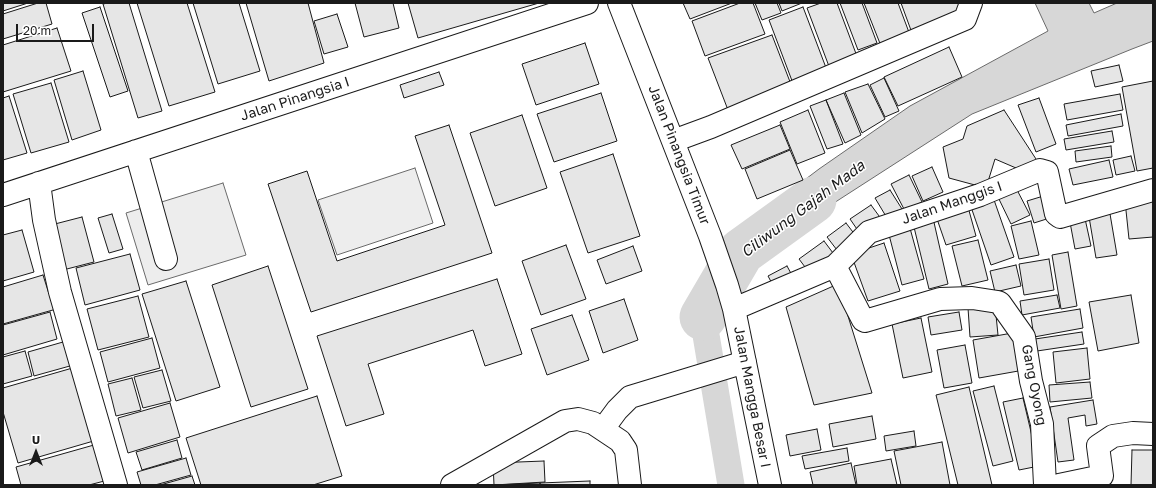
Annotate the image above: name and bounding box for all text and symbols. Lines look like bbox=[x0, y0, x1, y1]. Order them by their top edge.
scale bar bbox=[18, 16, 96, 42]
text: 20 m bbox=[23, 23, 51, 38]
street label: Jalan Pinangsia I bbox=[238, 73, 352, 125]
street label: Jalan Pinangsia Timur bbox=[645, 83, 713, 227]
water label: Ciliwung Gajah Mada bbox=[738, 157, 868, 261]
street label: Jalan Manggis I bbox=[900, 178, 1004, 228]
street label: Jalan Mangga Besar I bbox=[730, 325, 774, 469]
street label: Gang Oyong bbox=[1018, 343, 1050, 427]
north arrow bbox=[16, 432, 56, 472]
text: U bbox=[32, 433, 40, 446]

